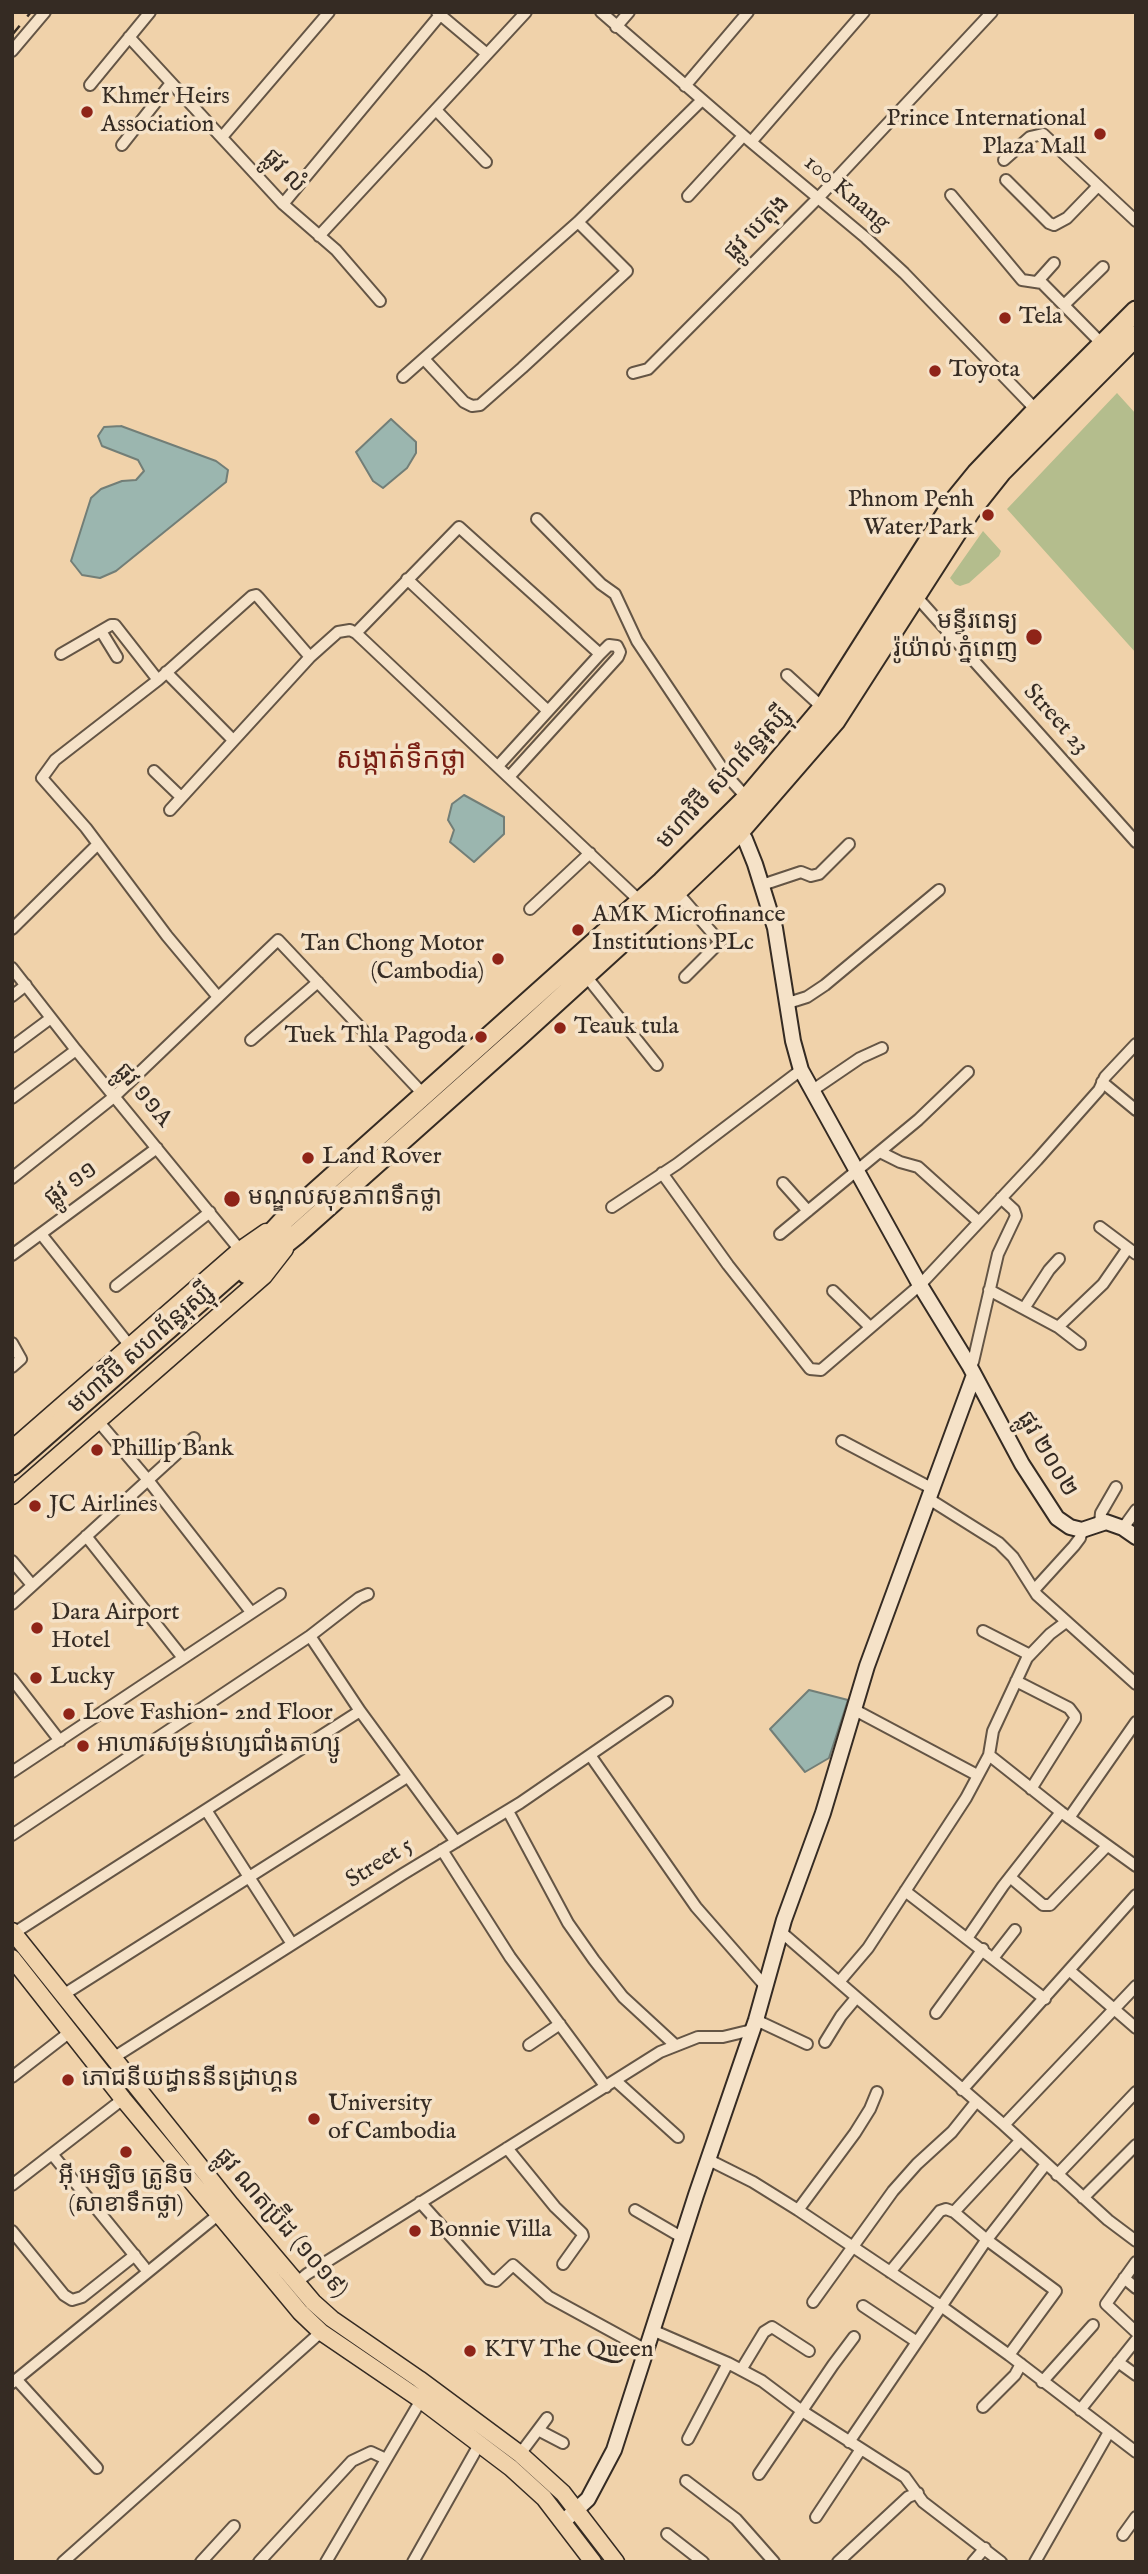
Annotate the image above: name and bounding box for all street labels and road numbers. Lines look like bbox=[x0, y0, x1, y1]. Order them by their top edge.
street label: ផ្លូវ លំ bbox=[255, 144, 311, 200]
street label: 100 Knang bbox=[797, 150, 895, 238]
street label: ផ្លូវ បេតុង bbox=[719, 190, 797, 268]
street label: Street 23 bbox=[1016, 679, 1094, 761]
street label: មហាវិថី សហព័ន្ធរុស្ស៊ី bbox=[652, 702, 798, 856]
street label: ផ្លូវ ១១A bbox=[107, 1058, 177, 1134]
street label: ផ្លូវ ១១ bbox=[40, 1156, 104, 1214]
street label: មហាវិថី សហព័ន្ធរុស្ស៊ី bbox=[63, 1279, 221, 1421]
street label: ផ្លូវ ២០០២ bbox=[1009, 1407, 1083, 1503]
street label: Street 5 bbox=[341, 1832, 419, 1896]
street label: ផ្លូវ ណតប្រ៊ីដ (១០១៩) bbox=[207, 2143, 353, 2305]

